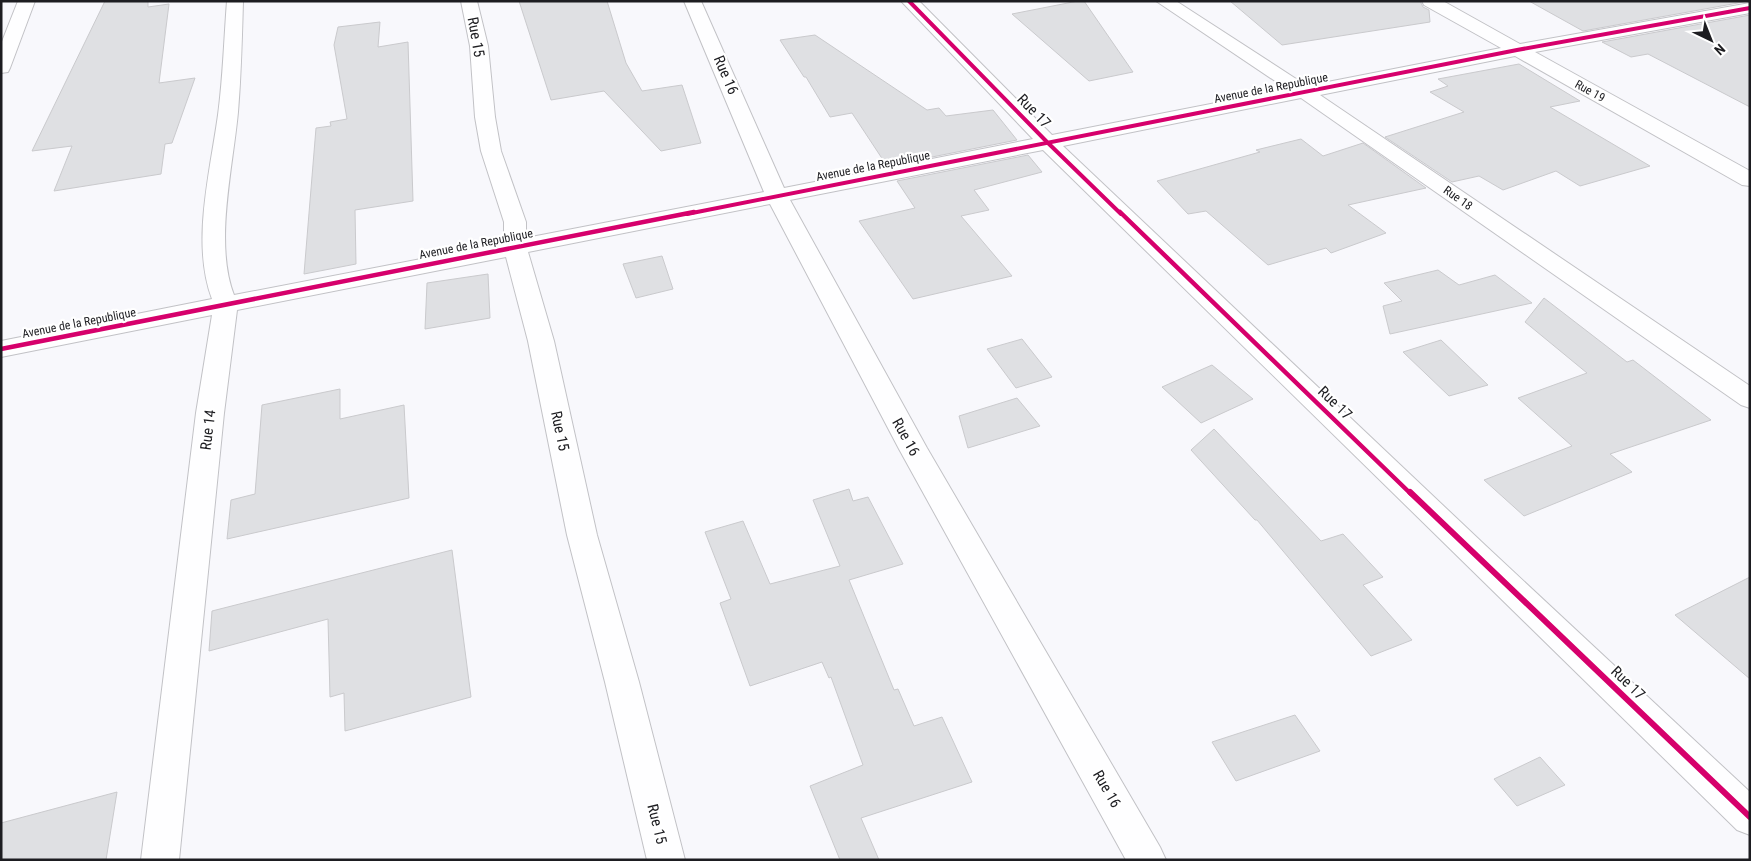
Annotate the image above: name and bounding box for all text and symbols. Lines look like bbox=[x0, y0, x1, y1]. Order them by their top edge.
street label: Rue 15 bbox=[464, 15, 488, 59]
north arrow bbox=[1686, 15, 1736, 65]
text: N bbox=[1711, 41, 1728, 58]
street label: Rue 16 bbox=[710, 53, 742, 97]
street label: Avenue de la Republique bbox=[1213, 70, 1329, 106]
street label: Rue 19 bbox=[1572, 77, 1608, 105]
street label: Rue 17 bbox=[1013, 90, 1055, 132]
street label: Avenue de la Republique bbox=[815, 148, 931, 184]
street label: Rue 18 bbox=[1441, 183, 1475, 213]
street label: Avenue de la Republique bbox=[418, 226, 534, 262]
street label: Avenue de la Republique bbox=[21, 305, 137, 341]
street label: Rue 17 bbox=[1314, 382, 1356, 424]
street label: Rue 14 bbox=[197, 409, 219, 451]
street label: Rue 15 bbox=[547, 409, 573, 453]
street label: Rue 16 bbox=[888, 415, 924, 459]
street label: Rue 17 bbox=[1607, 662, 1649, 704]
street label: Rue 16 bbox=[1089, 767, 1125, 811]
street label: Rue 15 bbox=[643, 802, 671, 846]

